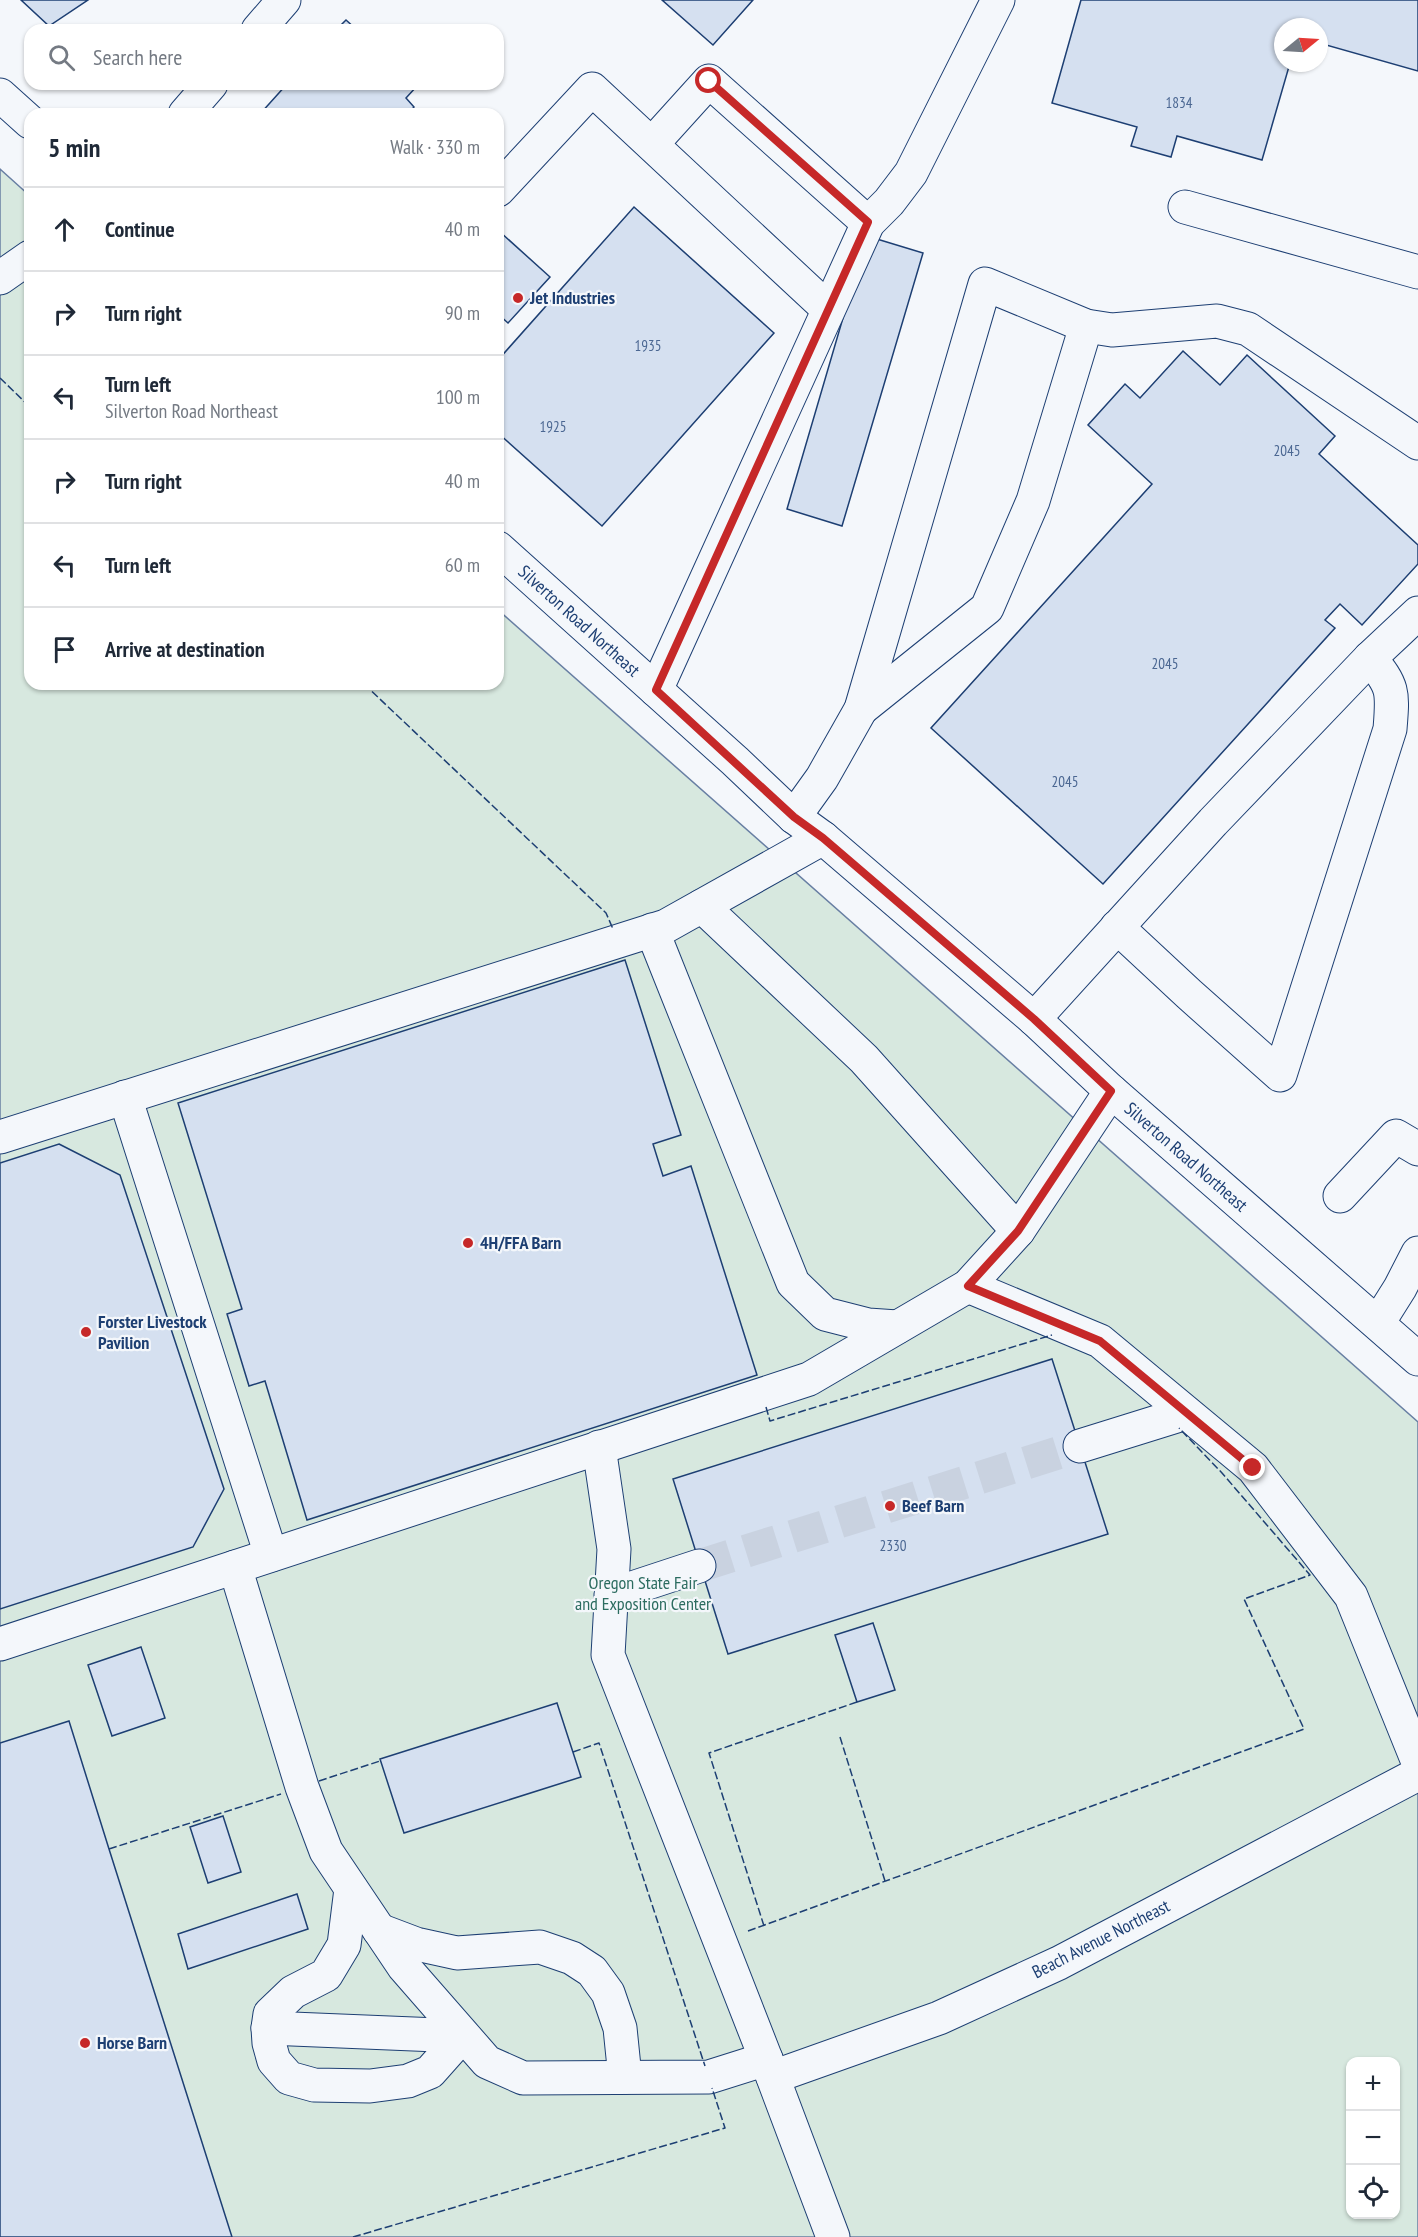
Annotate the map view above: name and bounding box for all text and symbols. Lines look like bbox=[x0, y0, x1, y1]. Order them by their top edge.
north arrow bbox=[1274, 18, 1328, 72]
search box bbox=[24, 24, 504, 90]
icon: search bbox=[45, 41, 78, 74]
text: Search here bbox=[93, 43, 182, 71]
route start bbox=[695, 67, 721, 93]
house number: 1834 bbox=[1165, 93, 1193, 112]
text: 5 min bbox=[48, 131, 101, 164]
text: Walk · 330 m bbox=[390, 134, 480, 160]
icon: ahead bbox=[48, 213, 81, 246]
text: Continue bbox=[105, 215, 175, 243]
text: 40 m bbox=[445, 216, 480, 242]
place label: Jet Industries bbox=[529, 286, 615, 309]
marker: Jet Industries bbox=[511, 291, 525, 305]
icon: right bbox=[48, 297, 81, 330]
text: Turn right bbox=[105, 299, 182, 327]
text: 90 m bbox=[445, 300, 480, 326]
house number: 1935 bbox=[634, 336, 662, 355]
text: Turn left bbox=[105, 370, 171, 398]
icon: left bbox=[48, 381, 81, 414]
text: 100 m bbox=[436, 384, 480, 410]
text: Silverton Road Northeast bbox=[105, 398, 278, 424]
house number: 1925 bbox=[539, 417, 567, 436]
house number: 2045 bbox=[1273, 441, 1301, 460]
icon: right bbox=[48, 465, 81, 498]
text: Turn right bbox=[105, 467, 182, 495]
text: 40 m bbox=[445, 468, 480, 494]
icon: left bbox=[48, 549, 81, 582]
text: Turn left bbox=[105, 551, 171, 579]
text: 60 m bbox=[445, 552, 480, 578]
street label: Silverton Road Northeast bbox=[514, 560, 645, 681]
icon: arrive bbox=[48, 633, 81, 666]
text: Arrive at destination bbox=[105, 635, 265, 663]
house number: 2045 bbox=[1151, 654, 1179, 673]
house number: 2045 bbox=[1051, 772, 1079, 791]
street label: Silverton Road Northeast bbox=[1120, 1097, 1253, 1216]
place label: 4H/FFA Barn bbox=[480, 1231, 561, 1254]
marker: 4H/FFA Barn bbox=[461, 1236, 475, 1250]
place label: Forster Livestock Pavilion bbox=[98, 1310, 207, 1354]
marker: Forster Livestock Pavilion bbox=[79, 1325, 93, 1339]
route end bbox=[1239, 1454, 1265, 1480]
place label: Beef Barn bbox=[902, 1494, 964, 1517]
marker: Beef Barn bbox=[883, 1499, 897, 1513]
house number: 2330 bbox=[879, 1536, 907, 1555]
park label: Oregon State Fair and Exposition Center bbox=[575, 1571, 711, 1615]
street label: Beach Avenue Northeast bbox=[1028, 1894, 1174, 1983]
place label: Horse Barn bbox=[97, 2031, 167, 2054]
marker: Horse Barn bbox=[78, 2036, 92, 2050]
map controls bbox=[1346, 2057, 1400, 2219]
button: + bbox=[1346, 2057, 1400, 2111]
button: − bbox=[1346, 2111, 1400, 2165]
button: locate bbox=[1346, 2165, 1400, 2219]

